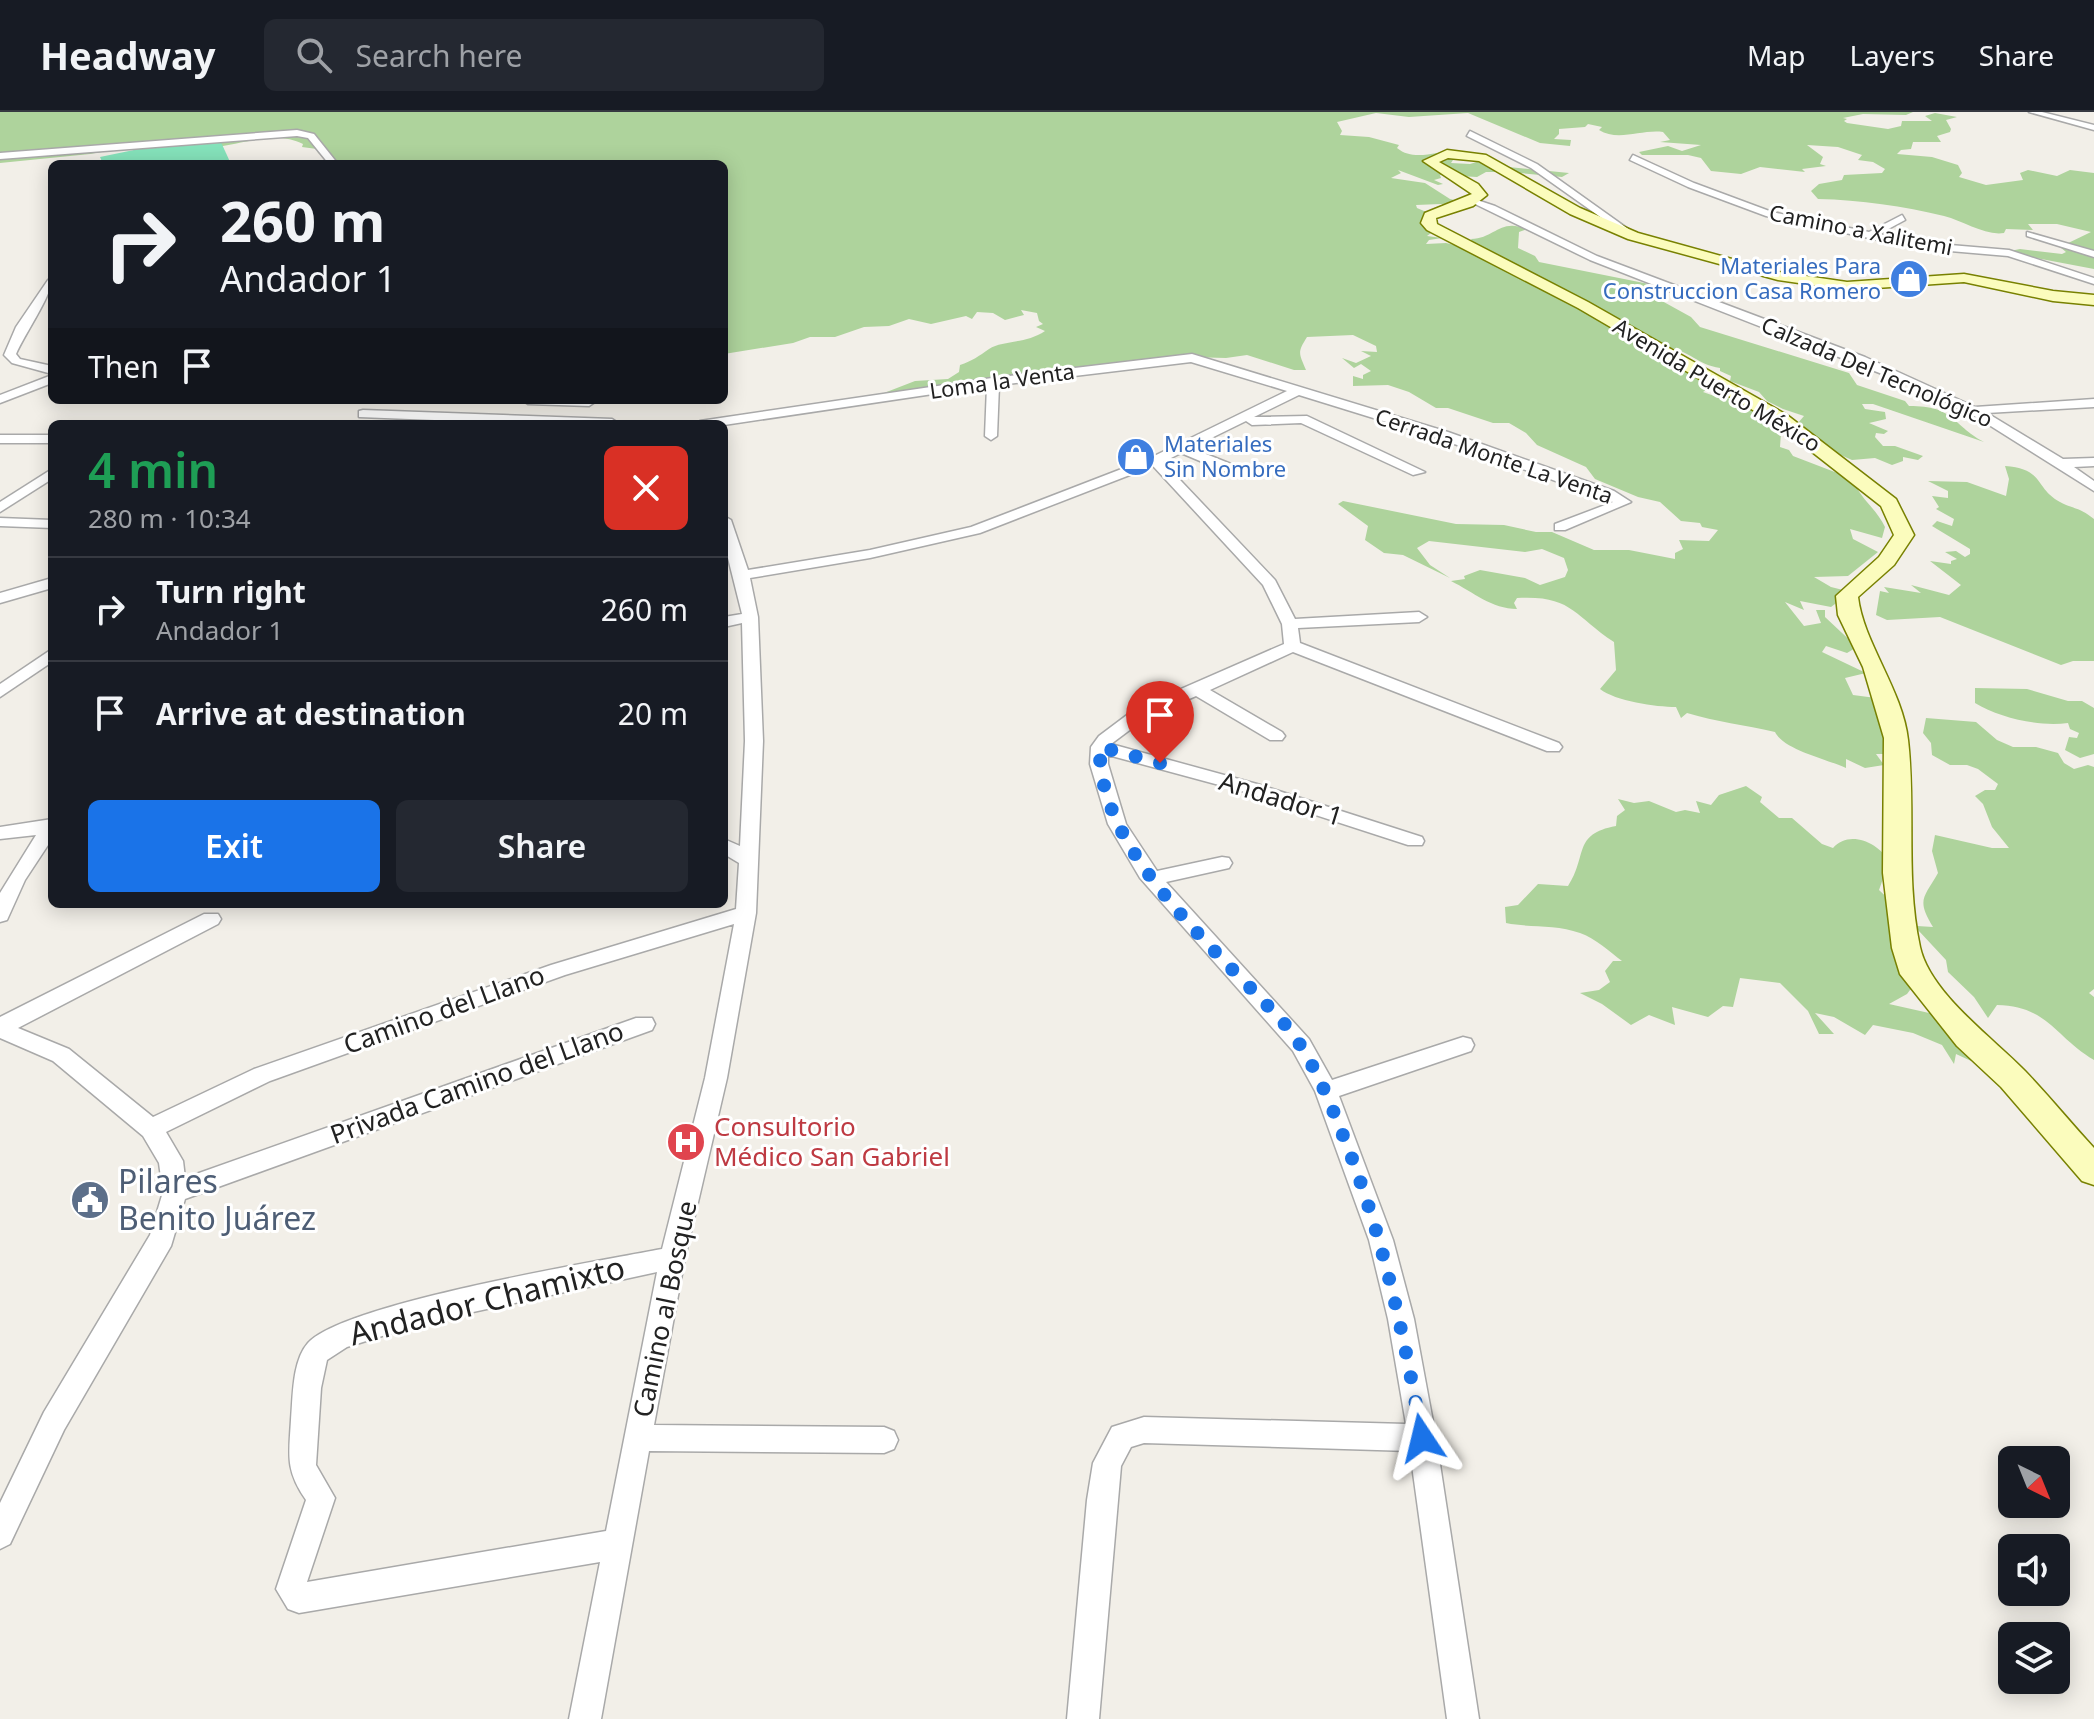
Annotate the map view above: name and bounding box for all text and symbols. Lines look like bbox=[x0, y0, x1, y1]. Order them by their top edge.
search box bbox=[264, 19, 824, 91]
text: Headway bbox=[40, 29, 216, 81]
icon: search bbox=[292, 33, 336, 77]
text: Search here bbox=[356, 35, 522, 76]
text: Map bbox=[1747, 36, 1805, 74]
text: Layers bbox=[1849, 36, 1935, 74]
text: Share bbox=[1979, 36, 2054, 74]
text: 260 m bbox=[220, 182, 385, 258]
icon: right bbox=[88, 192, 192, 296]
street label: Camino a Xalitemi bbox=[1767, 197, 1956, 262]
place label: Materiales Para Construccion Casa Romero bbox=[1603, 250, 1881, 305]
text: Andador 1 bbox=[220, 254, 396, 303]
shop icon: Materiales Para Construccion Casa Romero bbox=[1888, 258, 1930, 300]
street label: Calzada Del Tecnológico bbox=[1757, 309, 1998, 433]
street label: Avenida Puerto México bbox=[1608, 310, 1827, 458]
icon: arrive bbox=[175, 344, 219, 388]
text: Then bbox=[88, 346, 159, 387]
street label: Loma la Venta bbox=[927, 355, 1076, 405]
street label: Cerrada Monte La Venta bbox=[1371, 400, 1617, 510]
place label: Materiales Sin Nombre bbox=[1164, 428, 1286, 483]
shop icon: Materiales Sin Nombre bbox=[1115, 436, 1157, 478]
text: 4 min bbox=[88, 437, 218, 502]
button: close bbox=[604, 446, 688, 530]
text: 280 m · 10:34 bbox=[88, 500, 251, 536]
text: Turn right bbox=[156, 571, 306, 612]
icon: right bbox=[88, 587, 132, 631]
text: 260 m bbox=[601, 589, 688, 630]
text: Andador 1 bbox=[156, 612, 283, 648]
pin bbox=[1126, 681, 1194, 763]
icon: arrive bbox=[88, 691, 132, 735]
text: Arrive at destination bbox=[156, 693, 466, 734]
text: 20 m bbox=[618, 693, 688, 734]
icon: arrive bbox=[1138, 693, 1182, 737]
street label: Andador 1 bbox=[1215, 762, 1347, 834]
button: Exit bbox=[88, 800, 380, 892]
button: Share bbox=[396, 800, 688, 892]
street label: Camino del Llano bbox=[338, 956, 549, 1062]
street label: Privada Camino del Llano bbox=[325, 1012, 628, 1152]
place label: Consultorio Médico San Gabriel bbox=[714, 1108, 950, 1174]
hospital icon: Consultorio Médico San Gabriel bbox=[665, 1121, 707, 1163]
place label: Pilares Benito Juárez bbox=[118, 1159, 316, 1239]
public building icon: Pilares Benito Juárez bbox=[69, 1179, 111, 1221]
street label: Camino al Bosque bbox=[623, 1197, 705, 1420]
street label: Andador Chamixto bbox=[344, 1245, 629, 1355]
position arrow bbox=[1380, 1396, 1464, 1480]
north arrow bbox=[1998, 1446, 2070, 1518]
map controls bbox=[1998, 1446, 2070, 1694]
button: sound bbox=[1998, 1534, 2070, 1606]
button: layers bbox=[1998, 1622, 2070, 1694]

